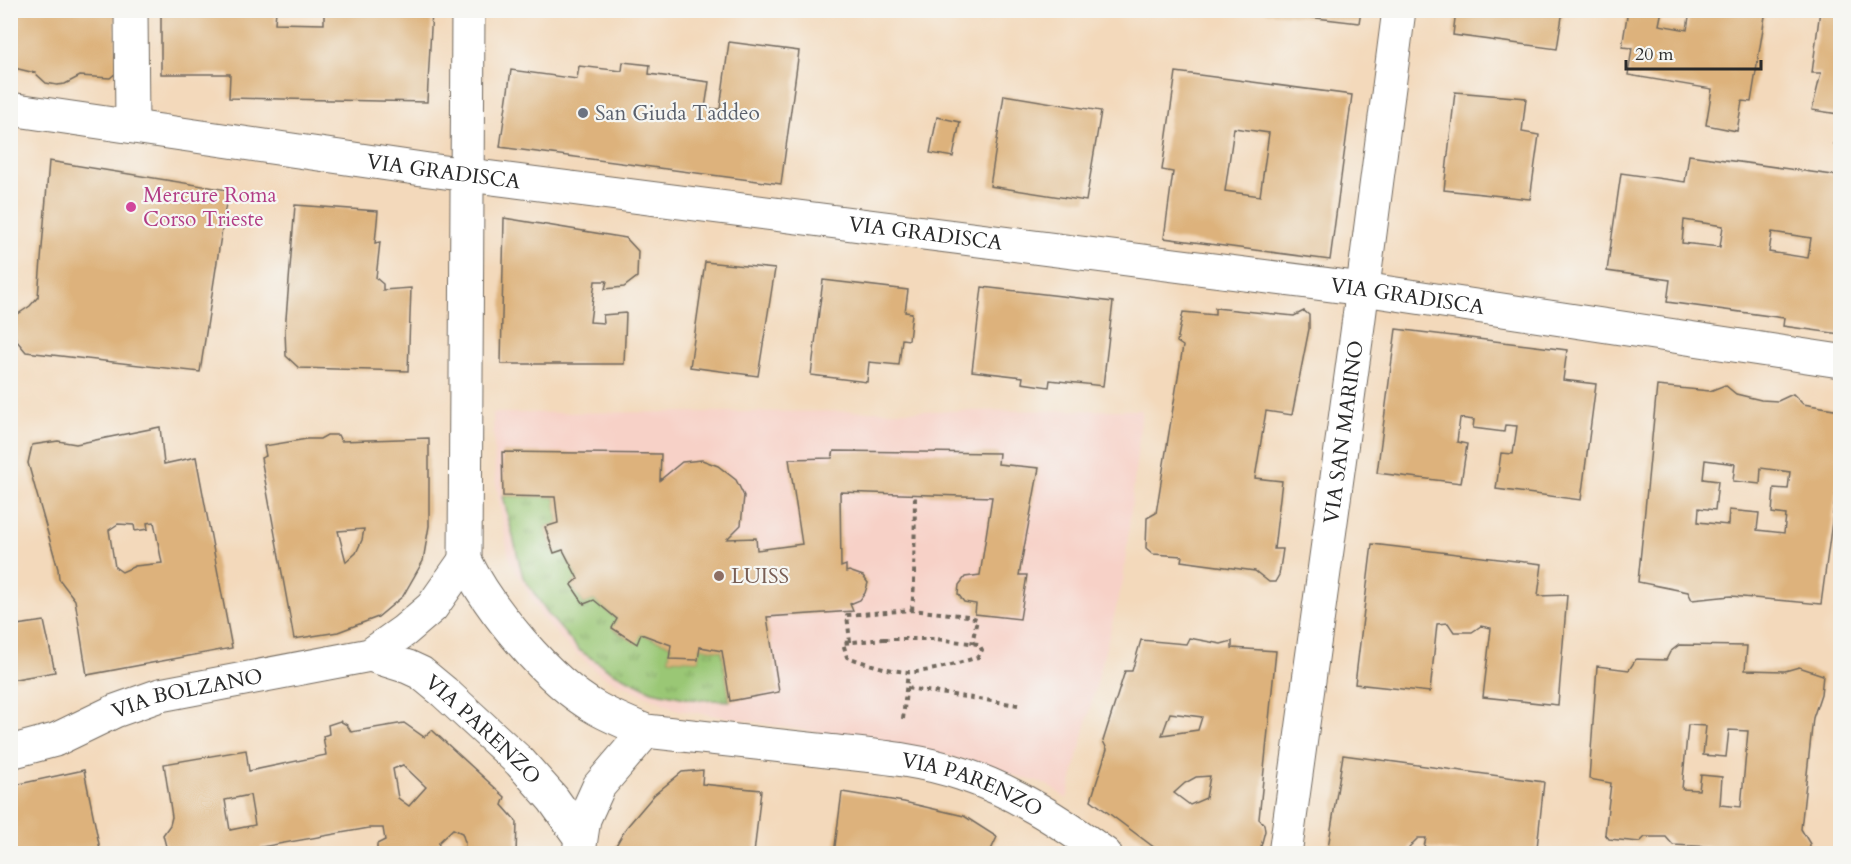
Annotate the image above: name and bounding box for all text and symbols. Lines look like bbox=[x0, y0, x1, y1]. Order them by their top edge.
scale bar bbox=[1626, 33, 1761, 71]
text: 20 m bbox=[1635, 42, 1674, 67]
place label: San Giuda Taddeo bbox=[595, 99, 760, 128]
marker: San Giuda Taddeo bbox=[576, 106, 590, 120]
street label: VIA GRADISCA bbox=[365, 147, 522, 197]
place label: Mercure Roma Corso Trieste bbox=[143, 181, 277, 234]
marker: Mercure Roma Corso Trieste bbox=[124, 200, 138, 214]
street label: VIA GRADISCA bbox=[847, 210, 1004, 258]
street label: VIA GRADISCA bbox=[1329, 271, 1486, 322]
street label: VIA SAN MARINO bbox=[1317, 339, 1371, 526]
place label: LUISS bbox=[731, 562, 789, 591]
marker: LUISS bbox=[712, 569, 726, 583]
street label: VIA BOLZANO bbox=[108, 662, 265, 726]
street label: VIA PARENZO bbox=[419, 668, 547, 791]
street label: VIA PARENZO bbox=[899, 746, 1048, 824]

